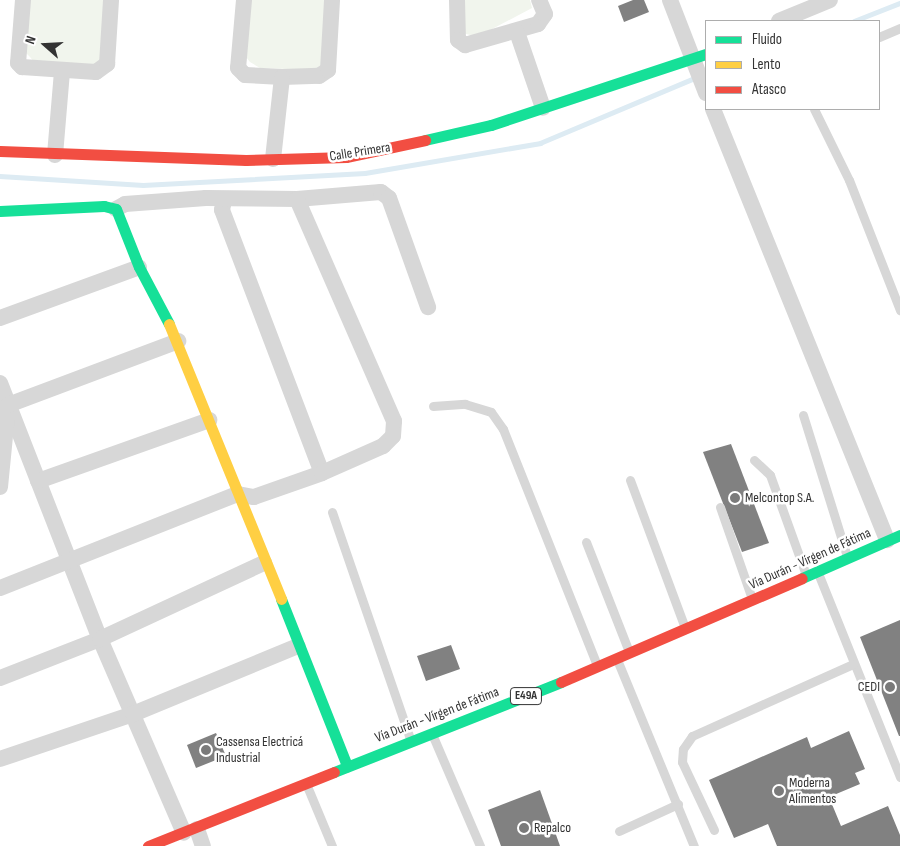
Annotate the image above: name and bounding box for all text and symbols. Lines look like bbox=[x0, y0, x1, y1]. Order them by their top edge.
north arrow bbox=[20, 20, 70, 70]
legend bbox=[705, 20, 880, 110]
text: Fluido bbox=[752, 30, 782, 49]
text: N bbox=[21, 34, 40, 46]
text: Lento bbox=[752, 55, 781, 74]
text: Atasco bbox=[752, 80, 786, 99]
street label: Calle Primera bbox=[328, 139, 392, 165]
place label: Melcontop S.A. bbox=[745, 490, 814, 506]
marker: Melcontop S.A. bbox=[729, 492, 741, 504]
street label: Vía Durán - Vírgen de Fátima bbox=[747, 525, 873, 593]
place label: CEDI bbox=[858, 679, 880, 695]
marker: CEDI bbox=[884, 681, 896, 693]
street label: Vía Durán - Vírgen de Fátima bbox=[373, 684, 501, 746]
road number: E49A bbox=[510, 686, 542, 706]
place label: Cassensa Electricá Industrial bbox=[216, 734, 303, 766]
marker: Cassensa Electricá Industrial bbox=[200, 744, 212, 756]
place label: Moderna Alimentos bbox=[789, 775, 836, 808]
marker: Moderna Alimentos bbox=[773, 785, 785, 797]
place label: Repalco bbox=[534, 820, 571, 836]
marker: Repalco bbox=[518, 822, 530, 834]

